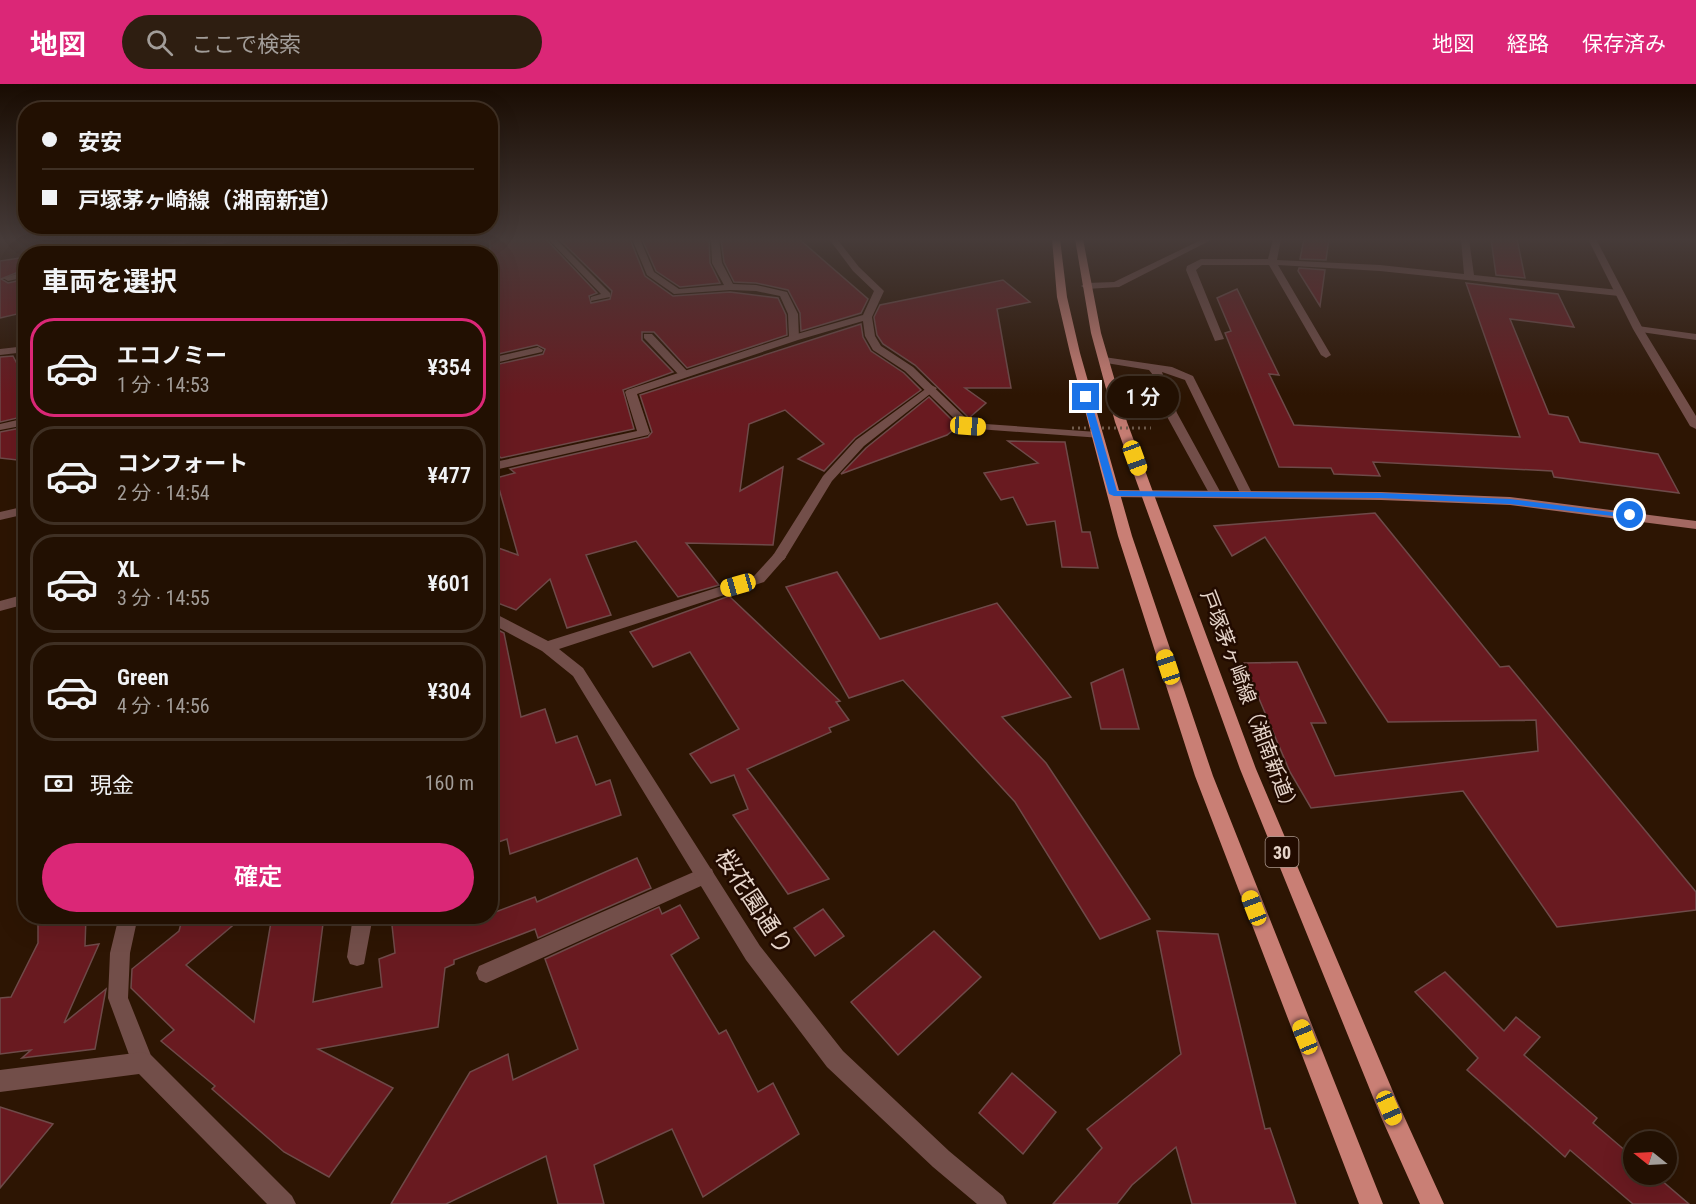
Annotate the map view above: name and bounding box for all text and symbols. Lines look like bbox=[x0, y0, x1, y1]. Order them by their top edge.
search box bbox=[122, 15, 542, 69]
icon: search bbox=[143, 26, 176, 59]
text: 地図 bbox=[30, 28, 86, 61]
text: ここで検索 bbox=[191, 32, 301, 57]
text: 地図 bbox=[1432, 32, 1474, 56]
text: 経路 bbox=[1507, 32, 1549, 56]
text: 保存済み bbox=[1582, 32, 1666, 56]
text: 安安 bbox=[78, 130, 122, 155]
text: 戸塚茅ヶ崎線（湘南新道） bbox=[78, 188, 342, 213]
text: 車両を選択 bbox=[42, 266, 177, 298]
icon: car bbox=[45, 341, 99, 395]
text: エコノミー bbox=[117, 343, 227, 368]
text: ¥354 bbox=[427, 355, 471, 380]
text: 1 分 · 14:53 bbox=[117, 373, 210, 397]
callout: 1 分 bbox=[1107, 376, 1179, 418]
route end bbox=[1072, 383, 1099, 410]
text: 1 分 bbox=[1126, 385, 1160, 409]
car bbox=[949, 416, 987, 436]
car bbox=[1120, 438, 1150, 478]
icon: car bbox=[45, 449, 99, 503]
text: コンフォート bbox=[117, 451, 248, 476]
text: ¥477 bbox=[427, 463, 471, 488]
text: 2 分 · 14:54 bbox=[117, 481, 210, 505]
route start bbox=[1616, 501, 1643, 528]
icon: car bbox=[45, 557, 99, 611]
text: XL bbox=[117, 557, 140, 582]
text: ¥601 bbox=[427, 571, 471, 596]
car bbox=[718, 571, 758, 599]
text: 3 分 · 14:55 bbox=[117, 586, 210, 610]
street label: 戸塚茅ヶ崎線（湘南新道） bbox=[1196, 587, 1304, 819]
car bbox=[1154, 647, 1182, 687]
icon: car bbox=[45, 665, 99, 719]
text: Green bbox=[117, 665, 169, 690]
text: ¥304 bbox=[427, 679, 471, 704]
text: 4 分 · 14:56 bbox=[117, 694, 210, 718]
icon: cash bbox=[42, 767, 75, 800]
text: 160 m bbox=[425, 771, 474, 795]
text: 現金 bbox=[90, 773, 134, 798]
road number: 30 bbox=[1266, 837, 1298, 867]
button: 確定 bbox=[42, 843, 474, 912]
street label: 桜花園通り bbox=[710, 844, 798, 960]
car bbox=[1239, 888, 1269, 928]
car bbox=[1290, 1017, 1320, 1057]
car bbox=[1373, 1088, 1405, 1128]
north arrow bbox=[1623, 1131, 1677, 1185]
map controls bbox=[1623, 1131, 1677, 1185]

